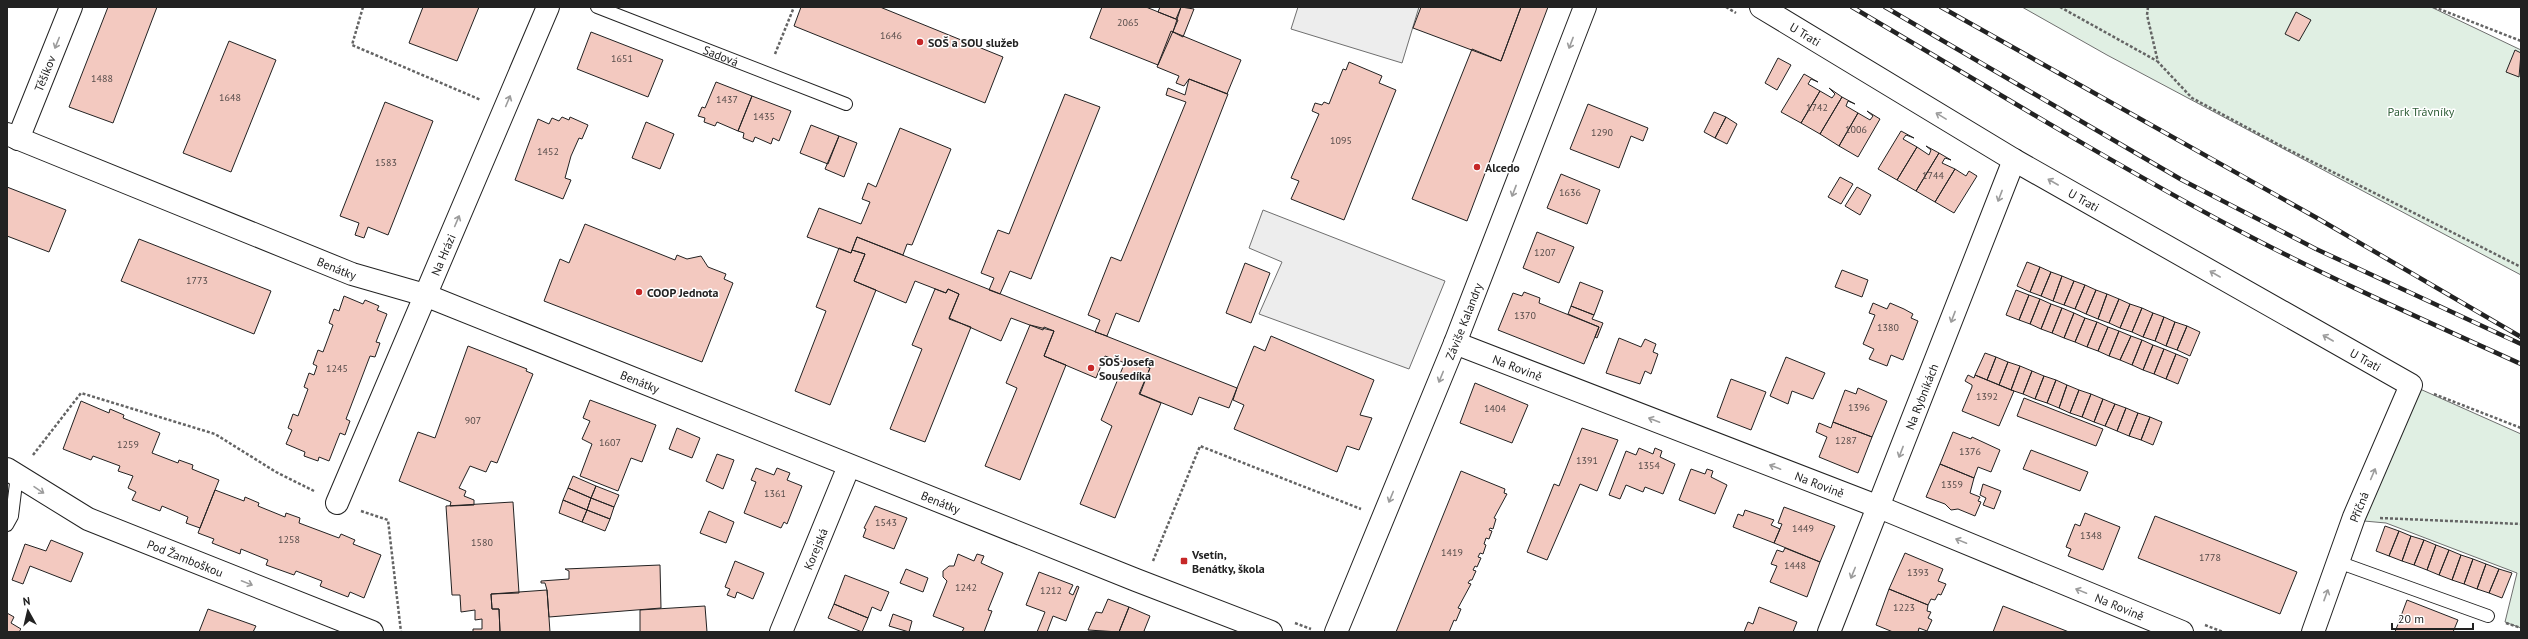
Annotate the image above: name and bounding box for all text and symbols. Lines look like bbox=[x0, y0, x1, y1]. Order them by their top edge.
house number: 2065 bbox=[1117, 16, 1139, 29]
street label: U Trati bbox=[1787, 19, 1824, 49]
house number: 1646 bbox=[880, 29, 902, 42]
place label: SOŠ a SOU služeb bbox=[928, 35, 1019, 50]
one-way arrow bbox=[52, 37, 60, 49]
marker: SOŠ a SOU služeb bbox=[915, 37, 925, 47]
one-way arrow bbox=[1567, 37, 1574, 49]
street label: Sadová bbox=[701, 42, 741, 69]
house number: 1651 bbox=[611, 52, 633, 65]
street label: Těšíkov bbox=[31, 53, 58, 93]
house number: 1488 bbox=[91, 72, 113, 85]
house number: 1648 bbox=[219, 91, 241, 104]
house number: 1437 bbox=[716, 93, 738, 106]
one-way arrow bbox=[505, 96, 512, 108]
house number: 1742 bbox=[1806, 101, 1828, 114]
park label: Park Trávníky bbox=[2388, 104, 2455, 119]
house number: 1435 bbox=[753, 110, 775, 123]
one-way arrow bbox=[1936, 112, 1947, 120]
house number: 1006 bbox=[1845, 123, 1867, 136]
house number: 1290 bbox=[1591, 126, 1613, 139]
house number: 1095 bbox=[1330, 134, 1352, 147]
house number: 1452 bbox=[537, 145, 559, 158]
house number: 1583 bbox=[375, 156, 397, 169]
place label: Alcedo bbox=[1485, 160, 1520, 175]
marker: Alcedo bbox=[1472, 162, 1482, 172]
house number: 1744 bbox=[1922, 169, 1944, 182]
one-way arrow bbox=[2047, 178, 2059, 186]
one-way arrow bbox=[1509, 184, 1517, 196]
street label: U Trati bbox=[2066, 185, 2102, 214]
house number: 1636 bbox=[1559, 186, 1581, 199]
one-way arrow bbox=[1995, 190, 2003, 202]
one-way arrow bbox=[454, 215, 461, 227]
street label: Na Hrázi bbox=[427, 231, 458, 278]
house number: 1207 bbox=[1534, 246, 1556, 259]
street label: Benátky bbox=[315, 253, 358, 282]
one-way arrow bbox=[2209, 269, 2221, 277]
house number: 1773 bbox=[186, 274, 208, 287]
street label: Záviše Kalandry bbox=[1442, 280, 1485, 362]
place label: COOP Jednota bbox=[647, 285, 719, 300]
marker: COOP Jednota bbox=[634, 287, 644, 297]
house number: 1370 bbox=[1514, 309, 1536, 322]
one-way arrow bbox=[1948, 311, 1956, 323]
house number: 1380 bbox=[1877, 321, 1899, 334]
one-way arrow bbox=[2322, 334, 2334, 341]
street label: U Trati bbox=[2348, 345, 2384, 374]
street label: Na Rovině bbox=[1491, 351, 1544, 384]
place label: SOŠ Josefa Sousedíka bbox=[1099, 354, 1154, 383]
street label: Na Rybníkách bbox=[1902, 361, 1941, 432]
house number: 1245 bbox=[326, 362, 348, 375]
marker: SOŠ Josefa Sousedíka bbox=[1086, 363, 1096, 373]
street label: Benátky bbox=[618, 367, 662, 396]
one-way arrow bbox=[1436, 370, 1444, 382]
house number: 1392 bbox=[1976, 390, 1998, 403]
house number: 1396 bbox=[1848, 401, 1870, 414]
house number: 1404 bbox=[1484, 402, 1506, 415]
house number: 907 bbox=[465, 414, 481, 427]
one-way arrow bbox=[1648, 416, 1660, 424]
house number: 1287 bbox=[1835, 434, 1857, 447]
house number: 1607 bbox=[599, 436, 621, 449]
house number: 1259 bbox=[117, 438, 139, 451]
one-way arrow bbox=[1896, 445, 1904, 457]
house number: 1376 bbox=[1959, 445, 1981, 458]
house number: 1391 bbox=[1576, 454, 1598, 467]
house number: 1354 bbox=[1638, 459, 1660, 472]
one-way arrow bbox=[1769, 463, 1781, 471]
street label: Na Rovině bbox=[1793, 468, 1847, 500]
one-way arrow bbox=[2369, 468, 2377, 480]
house number: 1359 bbox=[1941, 478, 1963, 491]
one-way arrow bbox=[34, 486, 45, 494]
house number: 1361 bbox=[764, 487, 786, 500]
street label: Benátky bbox=[919, 487, 963, 517]
street label: Příčná bbox=[2346, 490, 2372, 524]
one-way arrow bbox=[1387, 491, 1395, 503]
house number: 1543 bbox=[875, 516, 897, 529]
house number: 1449 bbox=[1792, 522, 1814, 535]
street label: Korejská bbox=[800, 526, 830, 572]
house number: 1348 bbox=[2080, 529, 2102, 542]
house number: 1258 bbox=[278, 533, 300, 546]
street label: Pod Žamboškou bbox=[145, 536, 226, 580]
house number: 1580 bbox=[471, 536, 493, 549]
one-way arrow bbox=[1955, 537, 1967, 544]
house number: 1419 bbox=[1441, 546, 1463, 559]
place label: Vsetín, Benátky, škola bbox=[1191, 547, 1265, 576]
house number: 1778 bbox=[2199, 551, 2221, 564]
marker: Vsetín, Benátky, škola bbox=[1179, 556, 1189, 566]
house number: 1448 bbox=[1784, 559, 1806, 572]
one-way arrow bbox=[1848, 566, 1856, 578]
house number: 1393 bbox=[1907, 566, 1929, 579]
one-way arrow bbox=[241, 579, 253, 587]
house number: 1242 bbox=[955, 581, 977, 594]
house number: 1212 bbox=[1040, 584, 1062, 597]
one-way arrow bbox=[2075, 586, 2087, 594]
street label: Na Rovině bbox=[2093, 589, 2147, 623]
one-way arrow bbox=[2323, 589, 2330, 602]
north arrow bbox=[8, 591, 48, 631]
text: N bbox=[22, 594, 31, 609]
house number: 1223 bbox=[1893, 601, 1915, 614]
scale bar bbox=[2392, 605, 2473, 631]
text: 20 m bbox=[2398, 611, 2424, 626]

